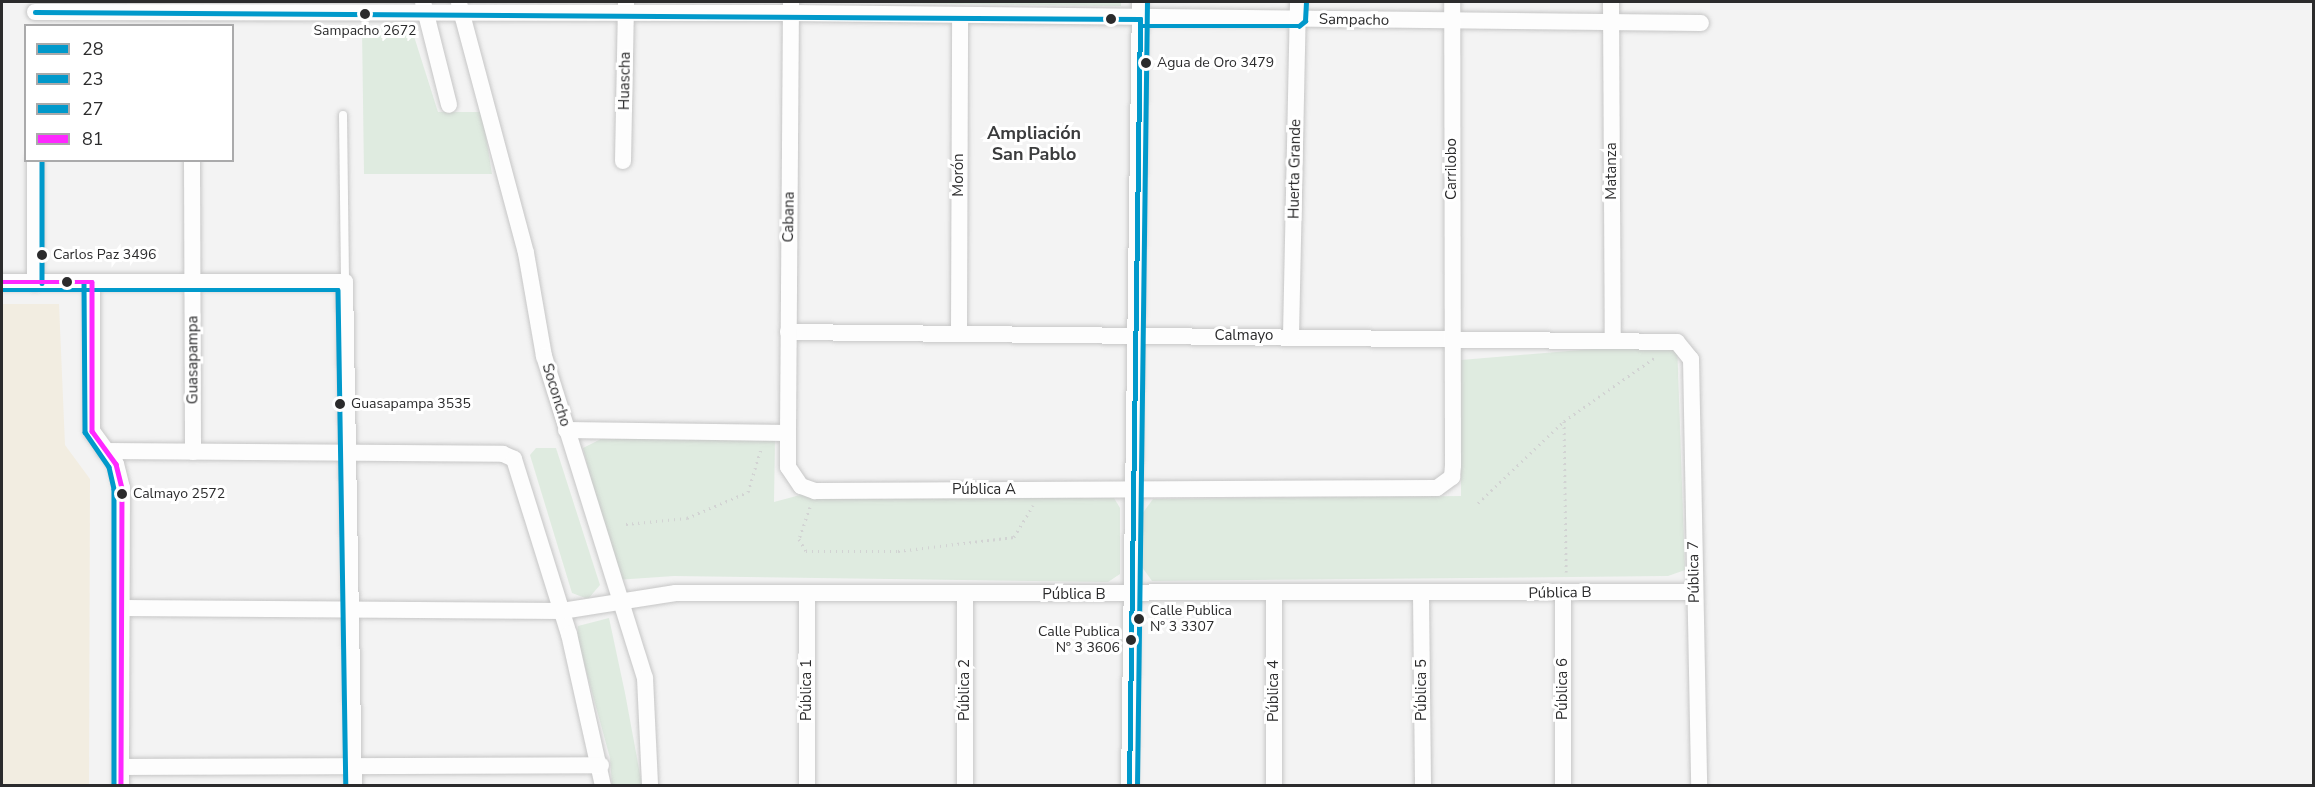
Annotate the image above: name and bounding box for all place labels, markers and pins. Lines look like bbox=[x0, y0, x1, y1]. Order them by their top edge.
marker: Sampacho 2672 bbox=[359, 8, 371, 20]
unlabelled marker bbox=[1105, 13, 1117, 25]
place label: Sampacho 2672 bbox=[313, 23, 417, 39]
place label: Agua de Oro 3479 bbox=[1157, 55, 1274, 71]
marker: Agua de Oro 3479 bbox=[1140, 57, 1152, 69]
place label: Carlos Paz 3496 bbox=[53, 247, 156, 263]
marker: Carlos Paz 3496 bbox=[36, 249, 48, 261]
unlabelled marker bbox=[61, 276, 73, 288]
place label: Guasapampa 3535 bbox=[351, 396, 471, 412]
marker: Guasapampa 3535 bbox=[334, 398, 346, 410]
place label: Calmayo 2572 bbox=[133, 486, 225, 502]
marker: Calmayo 2572 bbox=[116, 488, 128, 500]
place label: Calle Publica Nº 3 3307 bbox=[1150, 603, 1232, 636]
marker: Calle Publica Nº 3 3307 bbox=[1133, 613, 1145, 625]
place label: Calle Publica Nº 3 3606 bbox=[1038, 624, 1120, 656]
marker: Calle Publica Nº 3 3606 bbox=[1125, 634, 1137, 646]

